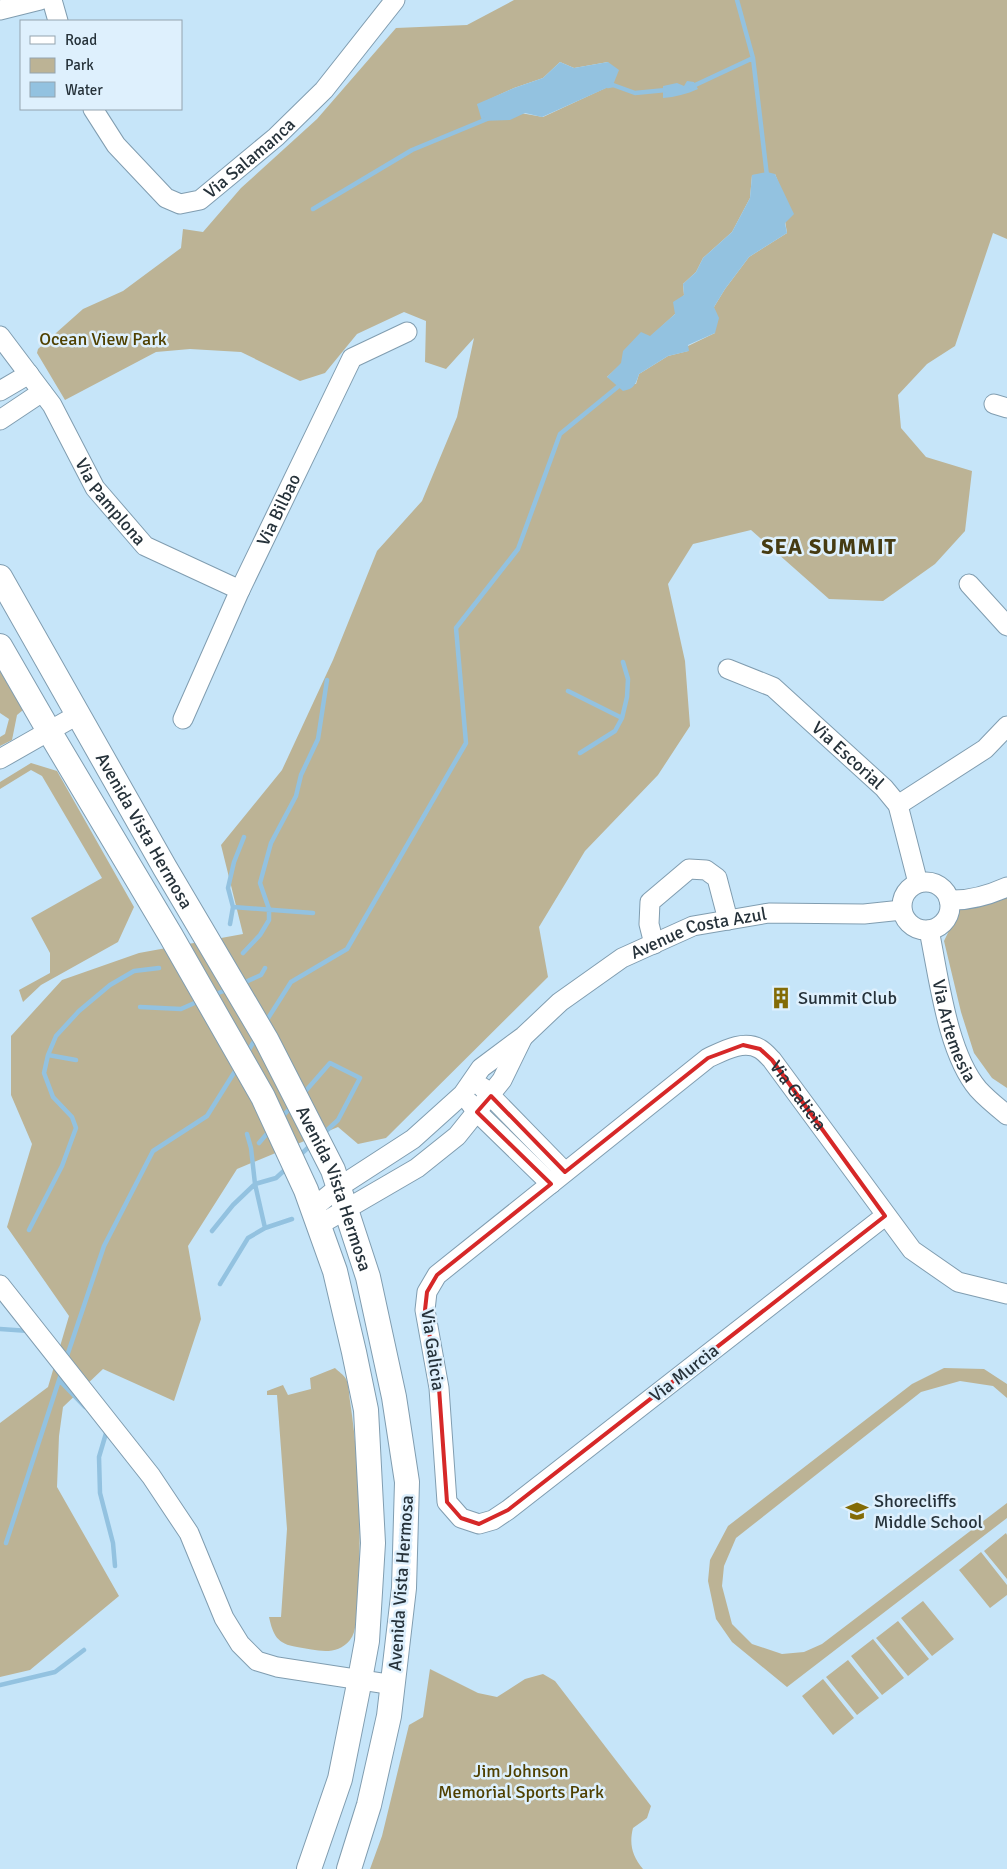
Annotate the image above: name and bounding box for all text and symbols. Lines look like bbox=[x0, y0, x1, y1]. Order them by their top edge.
legend bbox=[20, 20, 182, 110]
text: Road bbox=[65, 31, 97, 49]
text: Park bbox=[65, 56, 94, 74]
text: Water bbox=[65, 81, 103, 99]
street label: Via Salamanca bbox=[199, 113, 300, 203]
park label: Ocean View Park bbox=[39, 328, 167, 350]
street label: Via Pamplona bbox=[70, 454, 151, 550]
street label: Via Bilbao bbox=[252, 470, 305, 549]
district label: SEA SUMMIT bbox=[761, 533, 897, 560]
street label: Via Escorial bbox=[807, 717, 889, 794]
street label: Avenida Vista Hermosa bbox=[91, 749, 198, 913]
street label: Avenue Costa Azul bbox=[627, 903, 768, 964]
street label: Via Artemesia bbox=[928, 978, 981, 1086]
building icon: Summit Club bbox=[768, 985, 794, 1011]
place label: Summit Club bbox=[798, 987, 897, 1009]
street label: Via Galicia bbox=[765, 1056, 831, 1135]
street label: Avenida Vista Hermosa bbox=[291, 1102, 376, 1274]
street label: Via Galicia bbox=[416, 1308, 450, 1392]
street label: Via Murcia bbox=[645, 1339, 723, 1407]
place label: Shorecliffs Middle School bbox=[874, 1490, 983, 1533]
street label: Avenida Vista Hermosa bbox=[384, 1494, 418, 1672]
school or university icon: Shorecliffs Middle School bbox=[844, 1498, 870, 1524]
park label: Jim Johnson Memorial Sports Park bbox=[438, 1760, 604, 1803]

